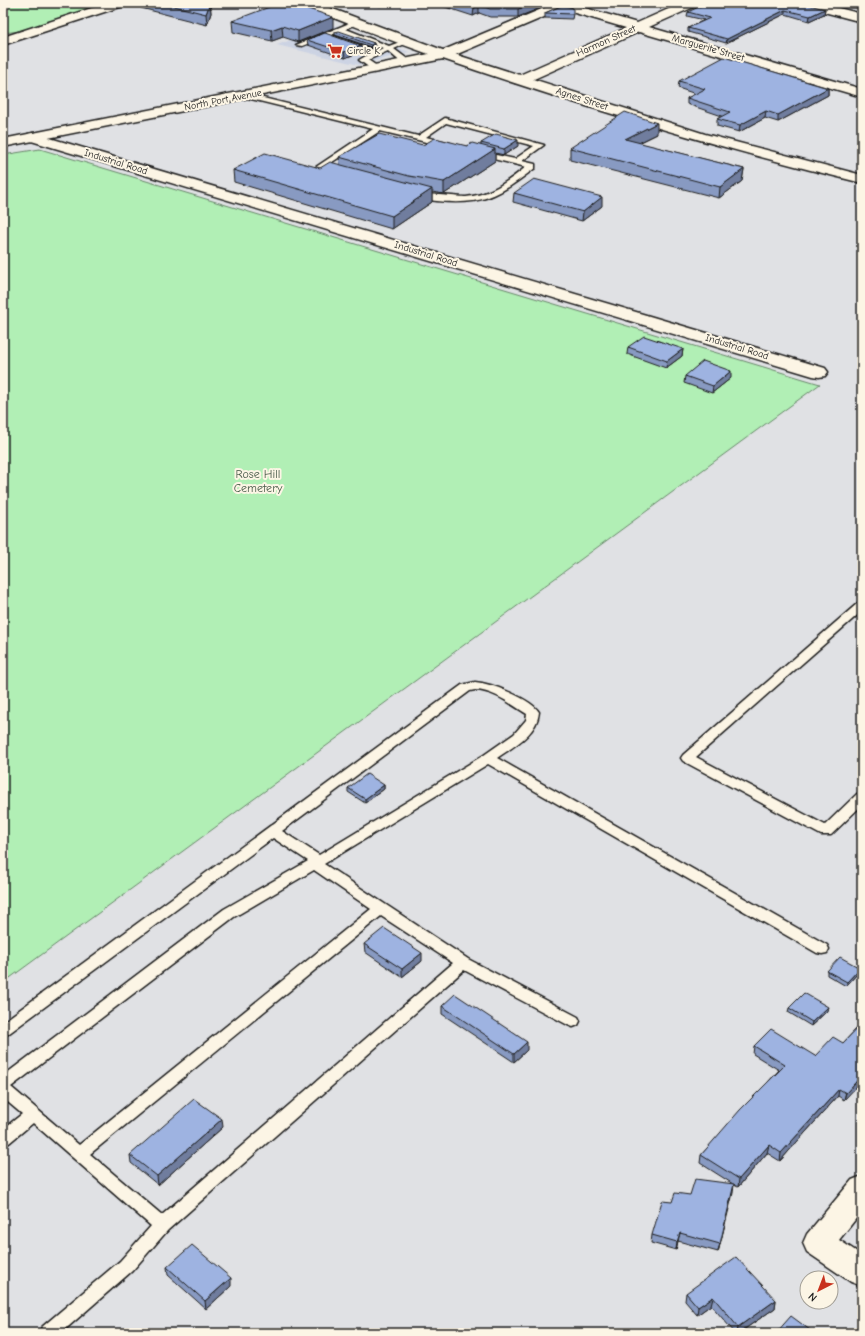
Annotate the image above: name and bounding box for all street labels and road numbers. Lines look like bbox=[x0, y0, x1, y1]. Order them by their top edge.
street label: Harmon Street bbox=[574, 22, 639, 59]
street label: Marguerite Street bbox=[670, 32, 747, 64]
street label: Agnes Street bbox=[554, 85, 611, 113]
street label: North Port Avenue bbox=[183, 87, 263, 113]
street label: Industrial Road bbox=[83, 147, 149, 177]
street label: Industrial Road bbox=[393, 239, 459, 269]
street label: Industrial Road bbox=[704, 332, 770, 362]

